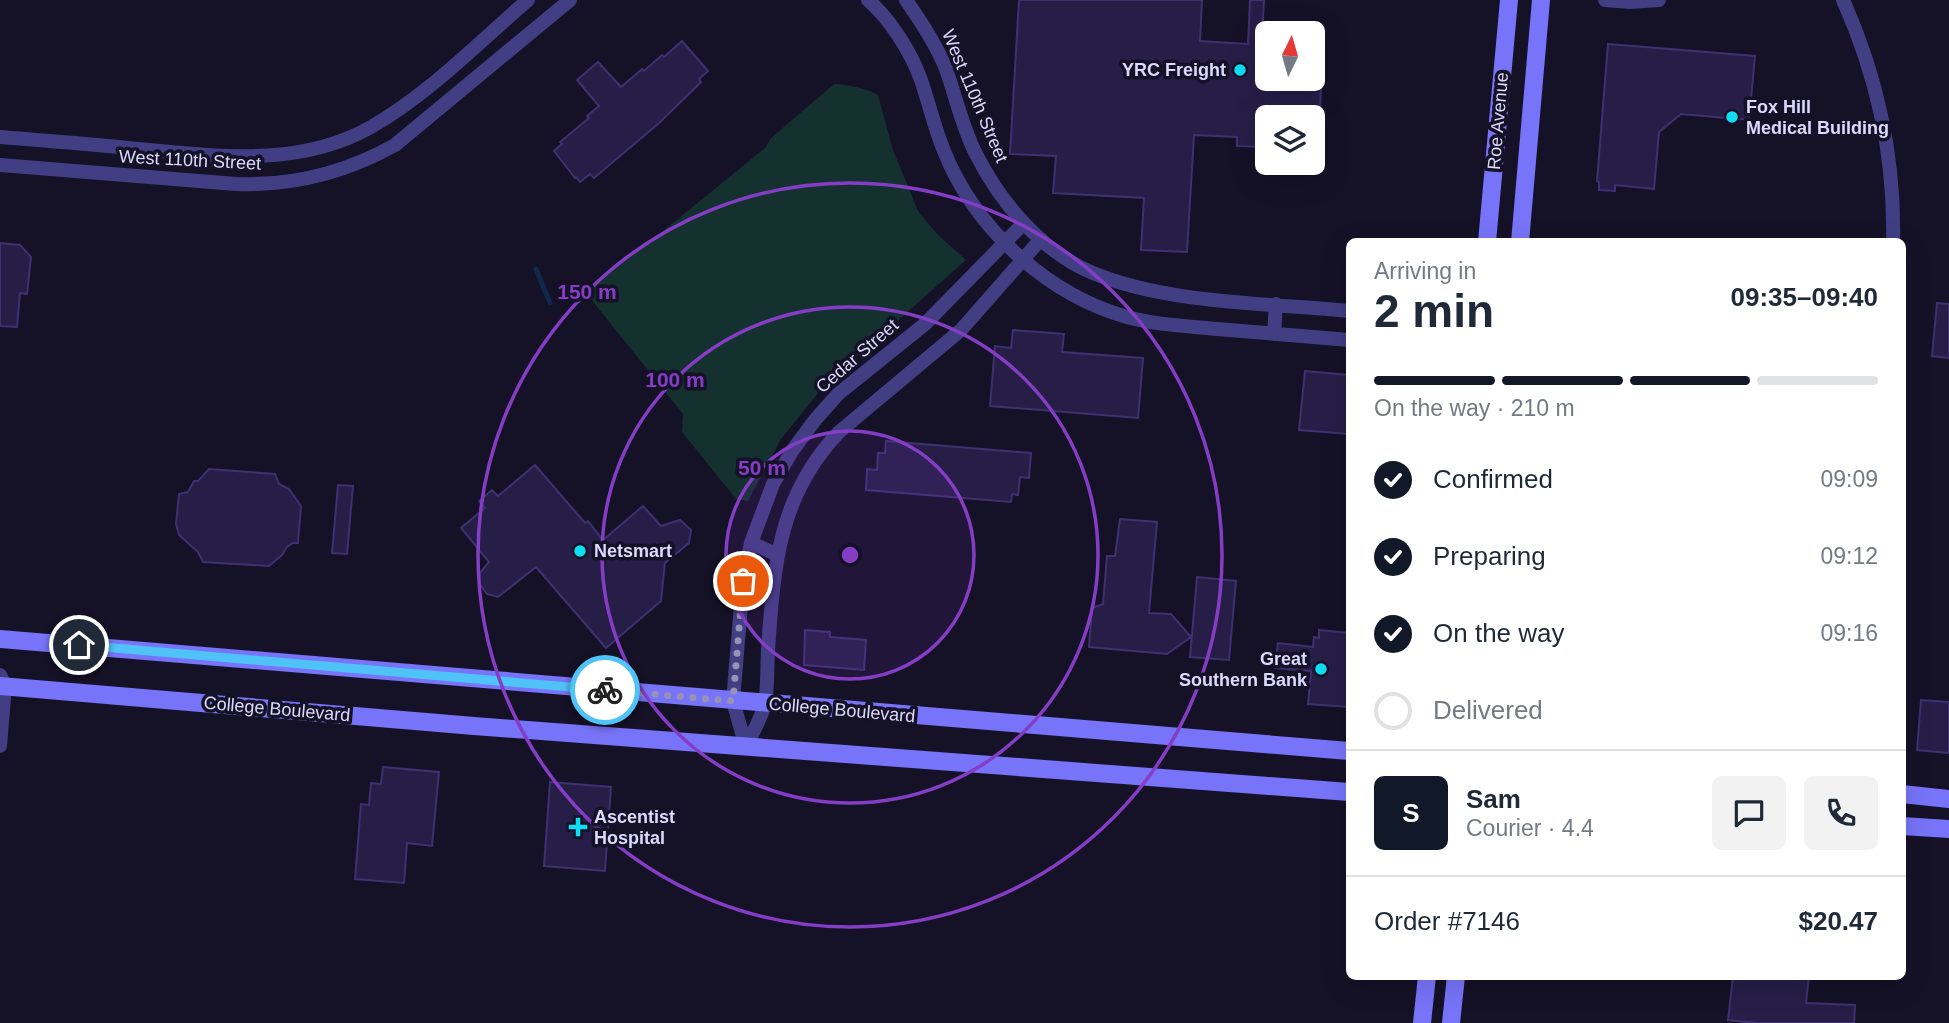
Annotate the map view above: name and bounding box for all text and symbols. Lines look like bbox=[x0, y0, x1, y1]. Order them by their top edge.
north arrow bbox=[1255, 21, 1325, 91]
map controls bbox=[1255, 21, 1325, 175]
street label: West 110th Street bbox=[938, 27, 1012, 165]
place label: YRC Freight bbox=[1122, 60, 1226, 80]
marker: YRC Freight bbox=[1232, 62, 1248, 78]
street label: Roe Avenue bbox=[1484, 71, 1512, 171]
place label: Fox Hill Medical Building bbox=[1746, 97, 1889, 138]
button: layers bbox=[1255, 105, 1325, 175]
marker: Fox Hill Medical Building bbox=[1724, 109, 1740, 125]
street label: West 110th Street bbox=[118, 146, 262, 174]
text: Arriving in bbox=[1374, 258, 1476, 284]
text: 150 m bbox=[557, 280, 617, 303]
text: 09:35–09:40 bbox=[1731, 282, 1878, 312]
text: 2 min bbox=[1374, 285, 1494, 337]
street label: Cedar Street bbox=[812, 315, 902, 397]
text: 100 m bbox=[645, 368, 705, 391]
text: On the way · 210 m bbox=[1374, 395, 1575, 421]
text: 50 m bbox=[738, 456, 786, 479]
icon: check bbox=[1374, 461, 1412, 499]
text: Confirmed bbox=[1433, 464, 1553, 494]
text: 09:09 bbox=[1820, 466, 1878, 492]
icon: check bbox=[1374, 538, 1412, 576]
place label: Netsmart bbox=[594, 541, 672, 561]
text: Preparing bbox=[1433, 541, 1546, 571]
marker: Netsmart bbox=[572, 543, 588, 559]
centre of rings bbox=[838, 543, 862, 567]
text: 09:12 bbox=[1820, 543, 1878, 569]
pin bbox=[713, 551, 773, 611]
icon: bag bbox=[724, 562, 762, 600]
pin bbox=[49, 615, 109, 675]
icon: check bbox=[1374, 615, 1412, 653]
text: On the way bbox=[1433, 618, 1565, 648]
text: 09:16 bbox=[1820, 620, 1878, 646]
icon: home bbox=[60, 626, 98, 664]
place label: Great Southern Bank bbox=[1179, 649, 1308, 690]
courier bbox=[570, 655, 640, 725]
marker: Great Southern Bank bbox=[1313, 661, 1329, 677]
icon: bike bbox=[586, 671, 624, 709]
street label: College Boulevard bbox=[203, 693, 351, 725]
street label: College Boulevard bbox=[768, 694, 916, 726]
text: Delivered bbox=[1433, 695, 1543, 725]
button: chat bbox=[1712, 776, 1786, 850]
button: phone bbox=[1804, 776, 1878, 850]
text: Sam bbox=[1466, 784, 1521, 814]
text: S bbox=[1402, 798, 1420, 828]
place label: Ascentist Hospital bbox=[594, 807, 675, 848]
text: Courier · 4.4 bbox=[1466, 815, 1594, 841]
marker: Ascentist Hospital bbox=[568, 817, 588, 837]
text: Order #7146 bbox=[1374, 906, 1520, 936]
text: $20.47 bbox=[1798, 906, 1878, 936]

